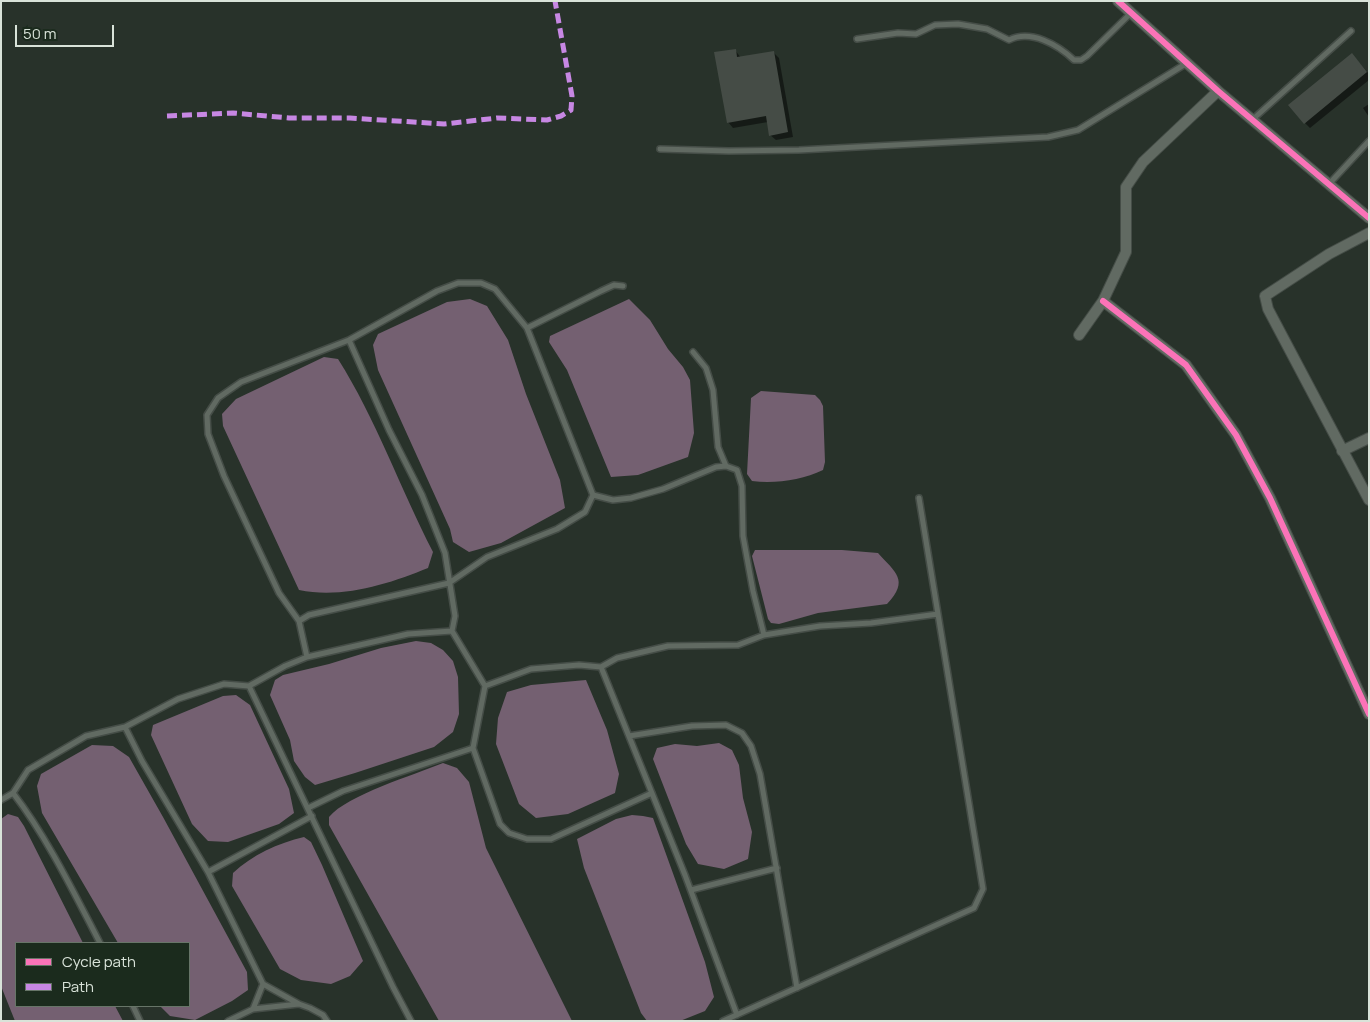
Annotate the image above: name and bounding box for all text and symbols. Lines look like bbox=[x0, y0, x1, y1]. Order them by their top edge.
scale bar bbox=[18, 15, 116, 47]
text: 50 m bbox=[23, 23, 57, 44]
legend bbox=[15, 942, 190, 1007]
text: Cycle path bbox=[62, 951, 136, 972]
text: Path bbox=[62, 976, 94, 997]

